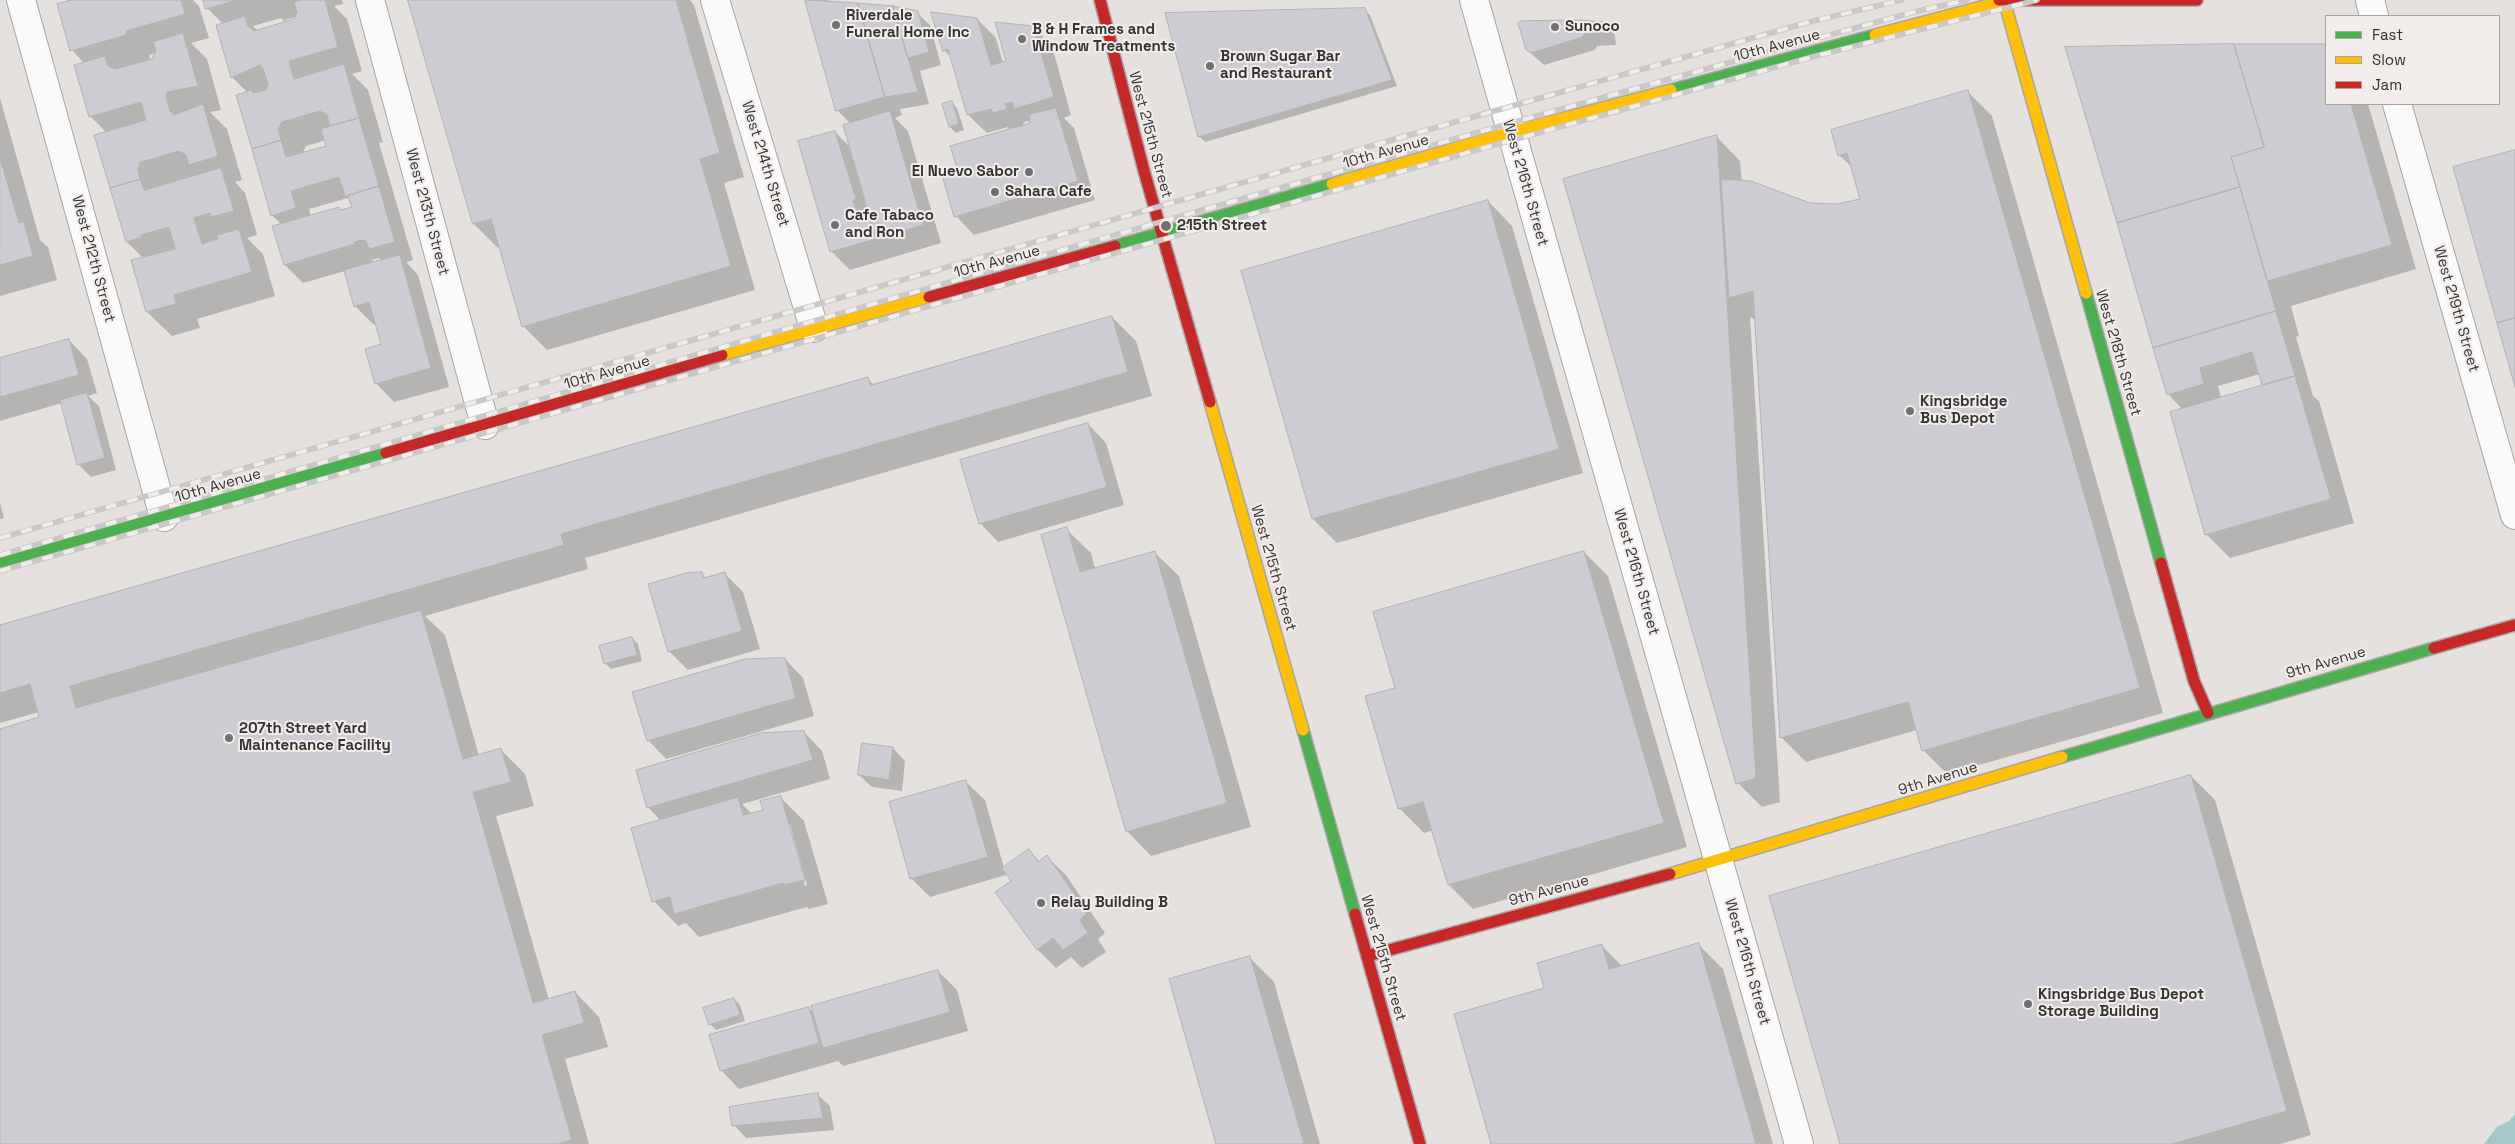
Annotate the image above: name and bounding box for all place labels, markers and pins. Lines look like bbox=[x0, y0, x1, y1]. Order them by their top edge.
place label: Riverdale Funeral Home Inc bbox=[846, 7, 970, 42]
place label: Sunoco bbox=[1565, 18, 1620, 36]
marker: Riverdale Funeral Home Inc bbox=[830, 19, 842, 31]
place label: B & H Frames and Window Treatments bbox=[1032, 21, 1175, 56]
marker: Sunoco bbox=[1549, 21, 1561, 33]
marker: B & H Frames and Window Treatments bbox=[1016, 33, 1028, 45]
place label: Brown Sugar Bar and Restaurant bbox=[1220, 48, 1340, 83]
marker: Brown Sugar Bar and Restaurant bbox=[1204, 60, 1216, 72]
place label: El Nuevo Sabor bbox=[912, 163, 1019, 181]
marker: El Nuevo Sabor bbox=[1023, 166, 1035, 178]
place label: Sahara Cafe bbox=[1005, 183, 1092, 201]
marker: Sahara Cafe bbox=[989, 186, 1001, 198]
place label: Cafe Tabaco and Ron bbox=[845, 207, 934, 242]
place label: 215th Street bbox=[1177, 217, 1267, 235]
marker: Cafe Tabaco and Ron bbox=[829, 219, 841, 231]
marker: 215th Street bbox=[1159, 219, 1173, 233]
place label: Kingsbridge Bus Depot bbox=[1920, 393, 2007, 428]
marker: Kingsbridge Bus Depot bbox=[1904, 405, 1916, 417]
place label: 207th Street Yard Maintenance Facility bbox=[239, 720, 391, 755]
marker: 207th Street Yard Maintenance Facility bbox=[223, 732, 235, 744]
place label: Relay Building B bbox=[1051, 894, 1168, 912]
marker: Relay Building B bbox=[1035, 897, 1047, 909]
place label: Kingsbridge Bus Depot Storage Building bbox=[2038, 986, 2204, 1021]
marker: Kingsbridge Bus Depot Storage Building bbox=[2022, 998, 2034, 1010]

